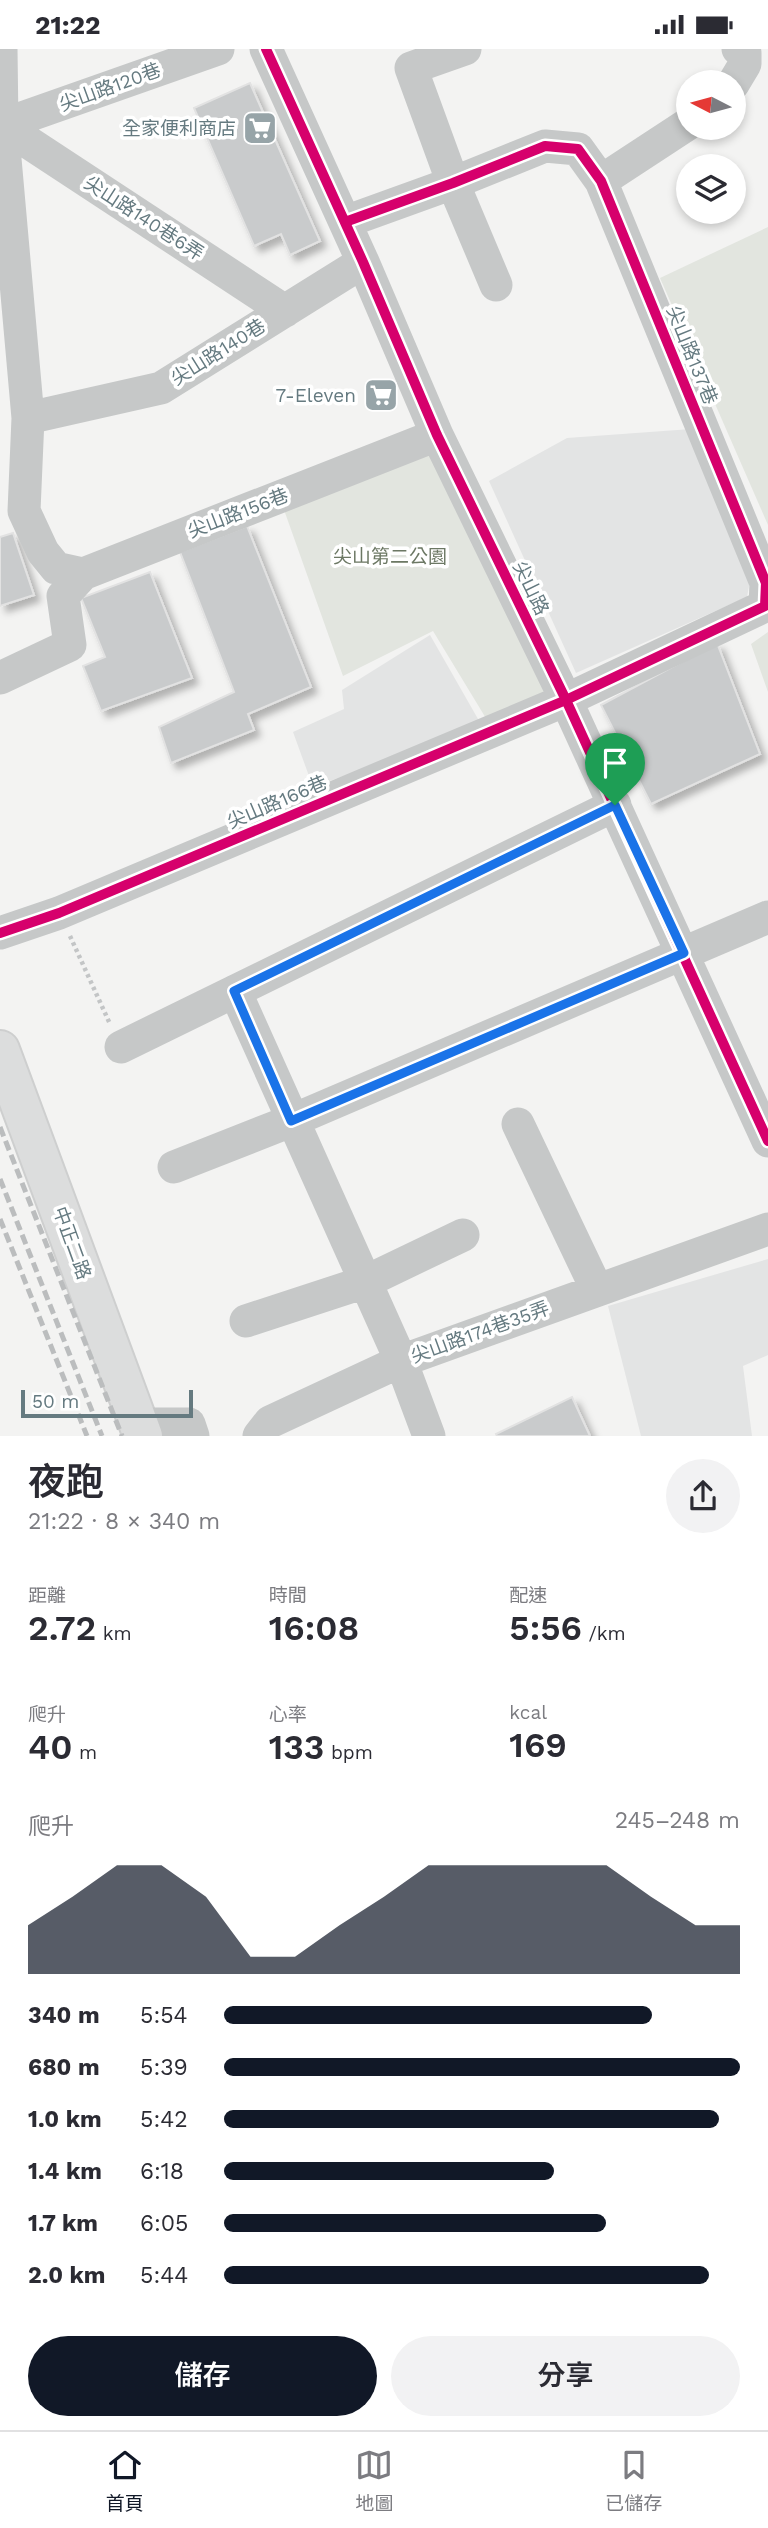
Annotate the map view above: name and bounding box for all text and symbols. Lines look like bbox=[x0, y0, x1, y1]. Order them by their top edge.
text: 21:22 bbox=[35, 10, 101, 40]
street label: 尖山路120巷 bbox=[56, 58, 164, 116]
north arrow bbox=[676, 70, 746, 140]
map controls bbox=[676, 70, 746, 224]
supermarket icon: 全家便利商店 bbox=[241, 109, 279, 147]
place label: 全家便利商店 bbox=[122, 117, 236, 140]
button: layers bbox=[676, 154, 746, 224]
street label: 尖山路140巷6弄 bbox=[80, 171, 208, 265]
street label: 尖山路137巷 bbox=[662, 302, 722, 408]
street label: 尖山路140巷 bbox=[167, 314, 269, 390]
supermarket icon: 7-Eleven bbox=[362, 376, 400, 414]
place label: 7-Eleven bbox=[275, 384, 356, 407]
street label: 尖山路156巷 bbox=[184, 483, 292, 543]
park label: 尖山第二公園 bbox=[333, 545, 447, 568]
street label: 尖山路 bbox=[508, 557, 554, 619]
pin bbox=[585, 733, 645, 805]
icon: arrive bbox=[596, 744, 634, 782]
street label: 尖山路166巷 bbox=[223, 771, 331, 833]
street label: 中正二路 bbox=[48, 1203, 96, 1283]
street label: 尖山路174巷35弄 bbox=[408, 1296, 552, 1368]
scale bar bbox=[21, 1387, 192, 1419]
text: 50 m bbox=[32, 1390, 79, 1413]
button: share bbox=[666, 1459, 740, 1533]
text: 夜跑 bbox=[28, 1460, 104, 1504]
text: 21:22 · 8 × 340 m bbox=[28, 1508, 220, 1535]
text: 距離 bbox=[28, 1584, 66, 1607]
text: 時間 bbox=[269, 1584, 307, 1607]
text: 配速 bbox=[509, 1584, 547, 1607]
text: 2.72 bbox=[28, 1607, 96, 1649]
text: 16:08 bbox=[269, 1607, 359, 1649]
text: 5:56 bbox=[509, 1607, 582, 1649]
text: km bbox=[96, 1622, 132, 1645]
text: /km bbox=[582, 1622, 626, 1645]
text: kcal bbox=[509, 1701, 547, 1724]
text: 爬升 bbox=[28, 1703, 66, 1726]
text: 心率 bbox=[269, 1703, 307, 1726]
text: 169 bbox=[509, 1724, 567, 1766]
text: 40 bbox=[28, 1726, 72, 1768]
text: 133 bbox=[269, 1726, 324, 1768]
text: m bbox=[72, 1741, 97, 1764]
text: bpm bbox=[324, 1741, 373, 1764]
text: 245–248 m bbox=[615, 1807, 740, 1834]
text: 爬升 bbox=[28, 1813, 74, 1840]
text: 340 m bbox=[28, 2002, 100, 2029]
text: 5:54 bbox=[140, 2002, 188, 2029]
text: 680 m bbox=[28, 2054, 100, 2081]
text: 5:39 bbox=[140, 2054, 188, 2081]
text: 1.0 km bbox=[28, 2106, 102, 2133]
text: 5:42 bbox=[140, 2106, 188, 2133]
text: 1.4 km bbox=[28, 2158, 102, 2185]
text: 6:18 bbox=[140, 2158, 184, 2185]
text: 1.7 km bbox=[28, 2210, 98, 2237]
text: 6:05 bbox=[140, 2210, 188, 2237]
text: 2.0 km bbox=[28, 2262, 106, 2289]
text: 5:44 bbox=[140, 2262, 188, 2289]
button: 儲存 bbox=[28, 2336, 377, 2416]
button: 分享 bbox=[391, 2336, 740, 2416]
tab: 首頁 bbox=[106, 2446, 144, 2515]
tab: 地圖 bbox=[355, 2446, 393, 2515]
tab: 已儲存 bbox=[605, 2446, 662, 2515]

